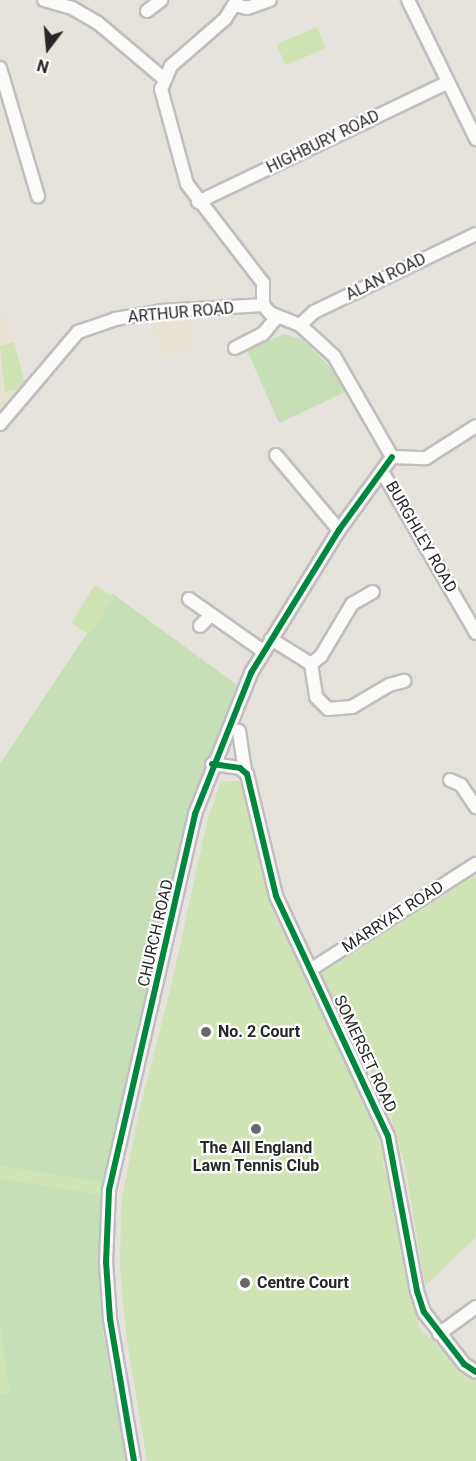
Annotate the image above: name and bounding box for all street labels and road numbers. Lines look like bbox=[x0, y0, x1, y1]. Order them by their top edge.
street label: HIGHBURY ROAD bbox=[263, 106, 383, 178]
street label: ALAN ROAD bbox=[343, 249, 429, 305]
street label: ARTHUR ROAD bbox=[127, 299, 235, 327]
street label: BURGHLEY ROAD bbox=[381, 478, 461, 596]
street label: CHURCH ROAD bbox=[134, 877, 178, 989]
street label: MARRYAT ROAD bbox=[339, 877, 447, 957]
street label: SOMERSET ROAD bbox=[329, 992, 401, 1116]

